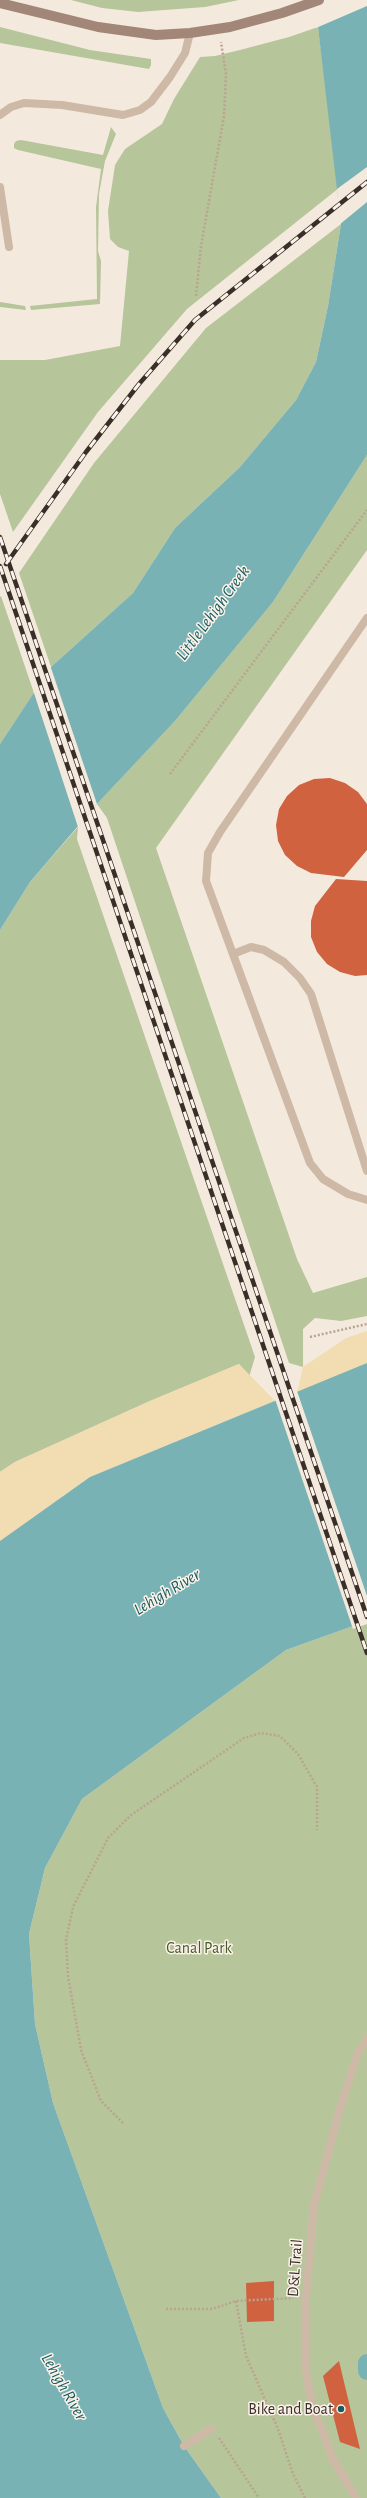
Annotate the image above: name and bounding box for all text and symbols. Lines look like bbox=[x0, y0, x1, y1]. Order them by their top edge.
water label: Little Lehigh Creek bbox=[172, 562, 254, 664]
water label: Lehigh River bbox=[130, 1564, 204, 1620]
park label: Canal Park bbox=[166, 1938, 232, 1958]
street label: D&L Trail bbox=[283, 2239, 307, 2297]
water label: Lehigh River bbox=[37, 2350, 91, 2424]
place label: Bike and Boat bbox=[248, 2399, 333, 2419]
marker: Bike and Boat bbox=[336, 2404, 346, 2414]

